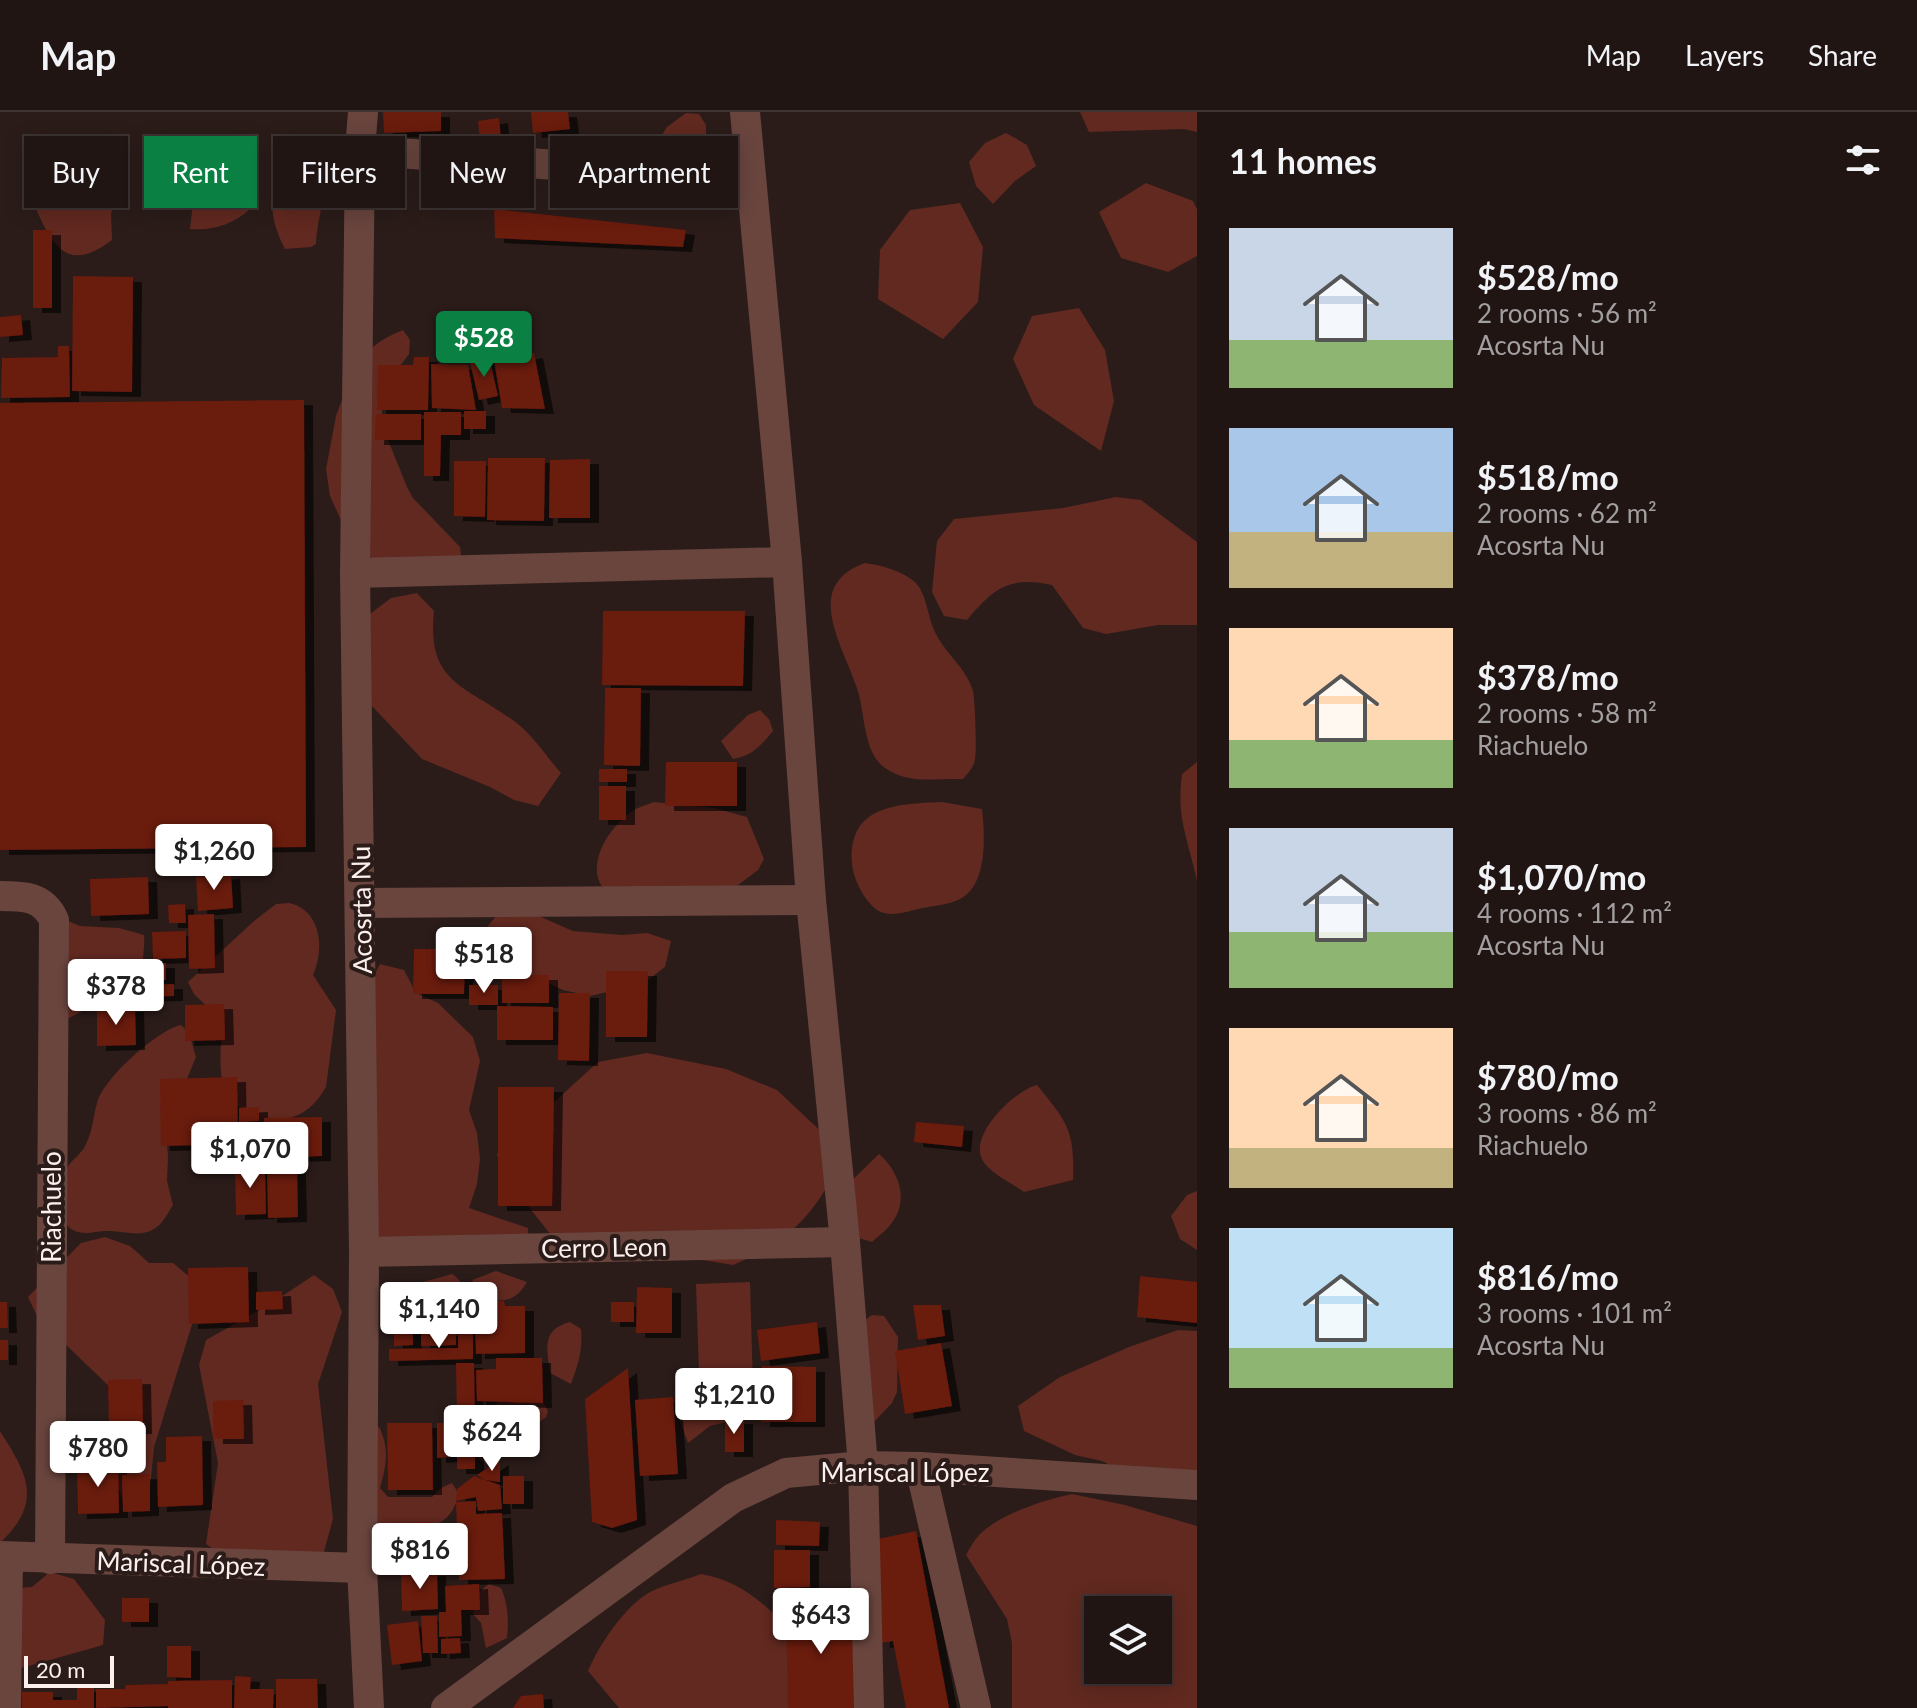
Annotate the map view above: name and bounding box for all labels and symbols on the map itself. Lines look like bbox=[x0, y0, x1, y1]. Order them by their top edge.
pin: $528 bbox=[437, 311, 531, 379]
pin: $1,260 bbox=[149, 824, 279, 892]
street label: Acosrta Nu bbox=[344, 846, 378, 974]
pin: $518 bbox=[437, 927, 531, 995]
pin: $378 bbox=[69, 959, 163, 1027]
pin: $1,070 bbox=[185, 1122, 315, 1190]
street label: Riachuelo bbox=[35, 1151, 67, 1263]
street label: Cerro Leon bbox=[541, 1230, 667, 1264]
pin: $1,140 bbox=[374, 1282, 504, 1350]
pin: $1,210 bbox=[669, 1368, 799, 1436]
pin: $624 bbox=[445, 1405, 539, 1473]
pin: $780 bbox=[51, 1421, 145, 1489]
street label: Mariscal López bbox=[821, 1456, 989, 1488]
pin: $816 bbox=[373, 1523, 467, 1591]
street label: Mariscal López bbox=[96, 1544, 266, 1582]
pin: $643 bbox=[774, 1588, 868, 1656]
scale bar bbox=[24, 1652, 114, 1688]

